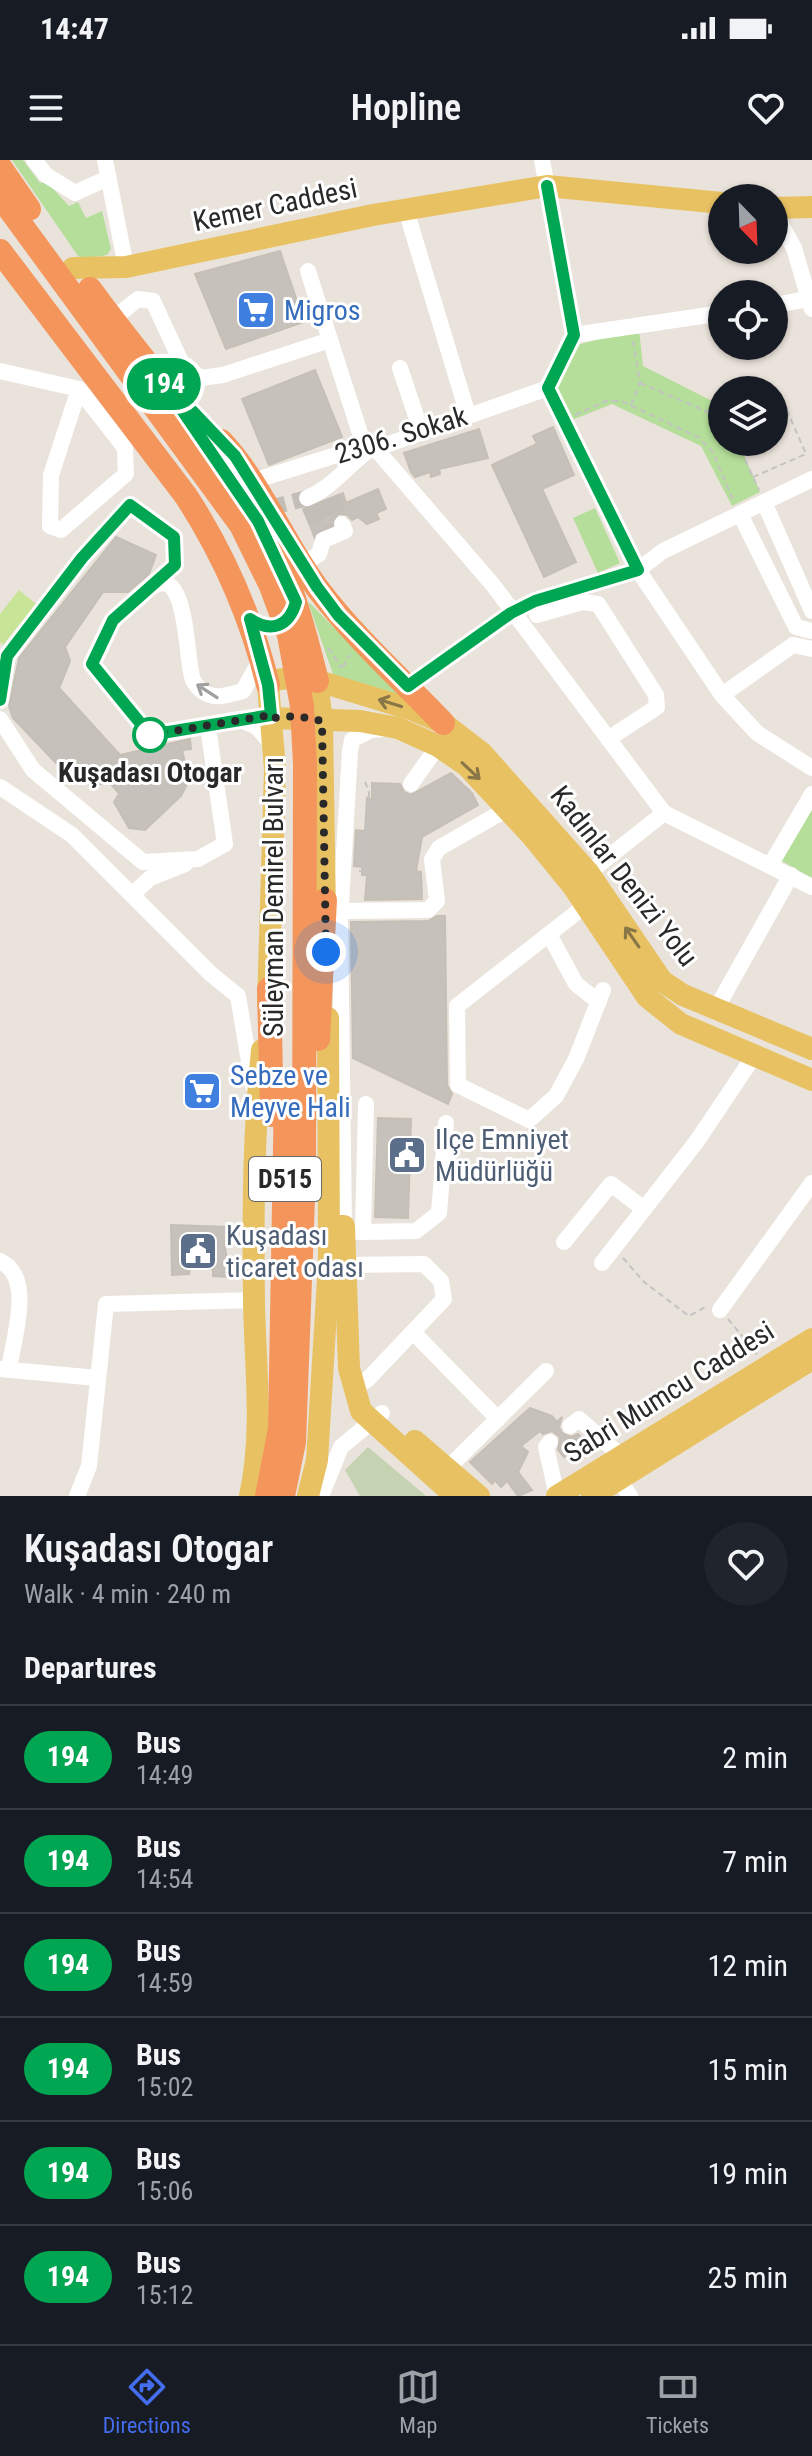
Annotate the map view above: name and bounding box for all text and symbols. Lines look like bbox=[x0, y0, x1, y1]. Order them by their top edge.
text: 14:47 bbox=[40, 11, 109, 46]
icon: menu bbox=[24, 86, 68, 130]
icon: heart bbox=[744, 86, 788, 130]
text: Hopline bbox=[351, 87, 461, 129]
street label: Kemer Caddesi bbox=[190, 172, 360, 238]
north arrow bbox=[708, 184, 788, 264]
map controls bbox=[708, 184, 788, 456]
button: locate bbox=[708, 280, 788, 360]
supermarket icon: Migros bbox=[235, 289, 277, 331]
place label: Migros bbox=[284, 294, 360, 327]
line badge: 194 bbox=[118, 358, 210, 410]
text: 194 bbox=[143, 367, 185, 400]
button: layers bbox=[708, 376, 788, 456]
street label: 2306. Sokak bbox=[331, 399, 471, 471]
one-way arrow bbox=[196, 682, 219, 699]
one-way arrow bbox=[378, 695, 404, 710]
marker: Kuşadası Otogar bbox=[133, 718, 167, 752]
place label: Kuşadası Otogar bbox=[58, 756, 242, 789]
street label: Süleyman Demirel Bulvarı bbox=[257, 757, 290, 1037]
one-way arrow bbox=[461, 761, 481, 779]
street label: Kadınlar Denizi Yolu bbox=[543, 779, 705, 973]
one-way arrow bbox=[624, 927, 640, 949]
your location bbox=[306, 932, 346, 972]
place label: Sebze ve Meyve Hali bbox=[230, 1059, 351, 1124]
supermarket icon: Sebze ve Meyve Hali bbox=[181, 1070, 223, 1112]
place label: Ilçe Emniyet Müdürlüğü bbox=[435, 1123, 569, 1188]
public building icon: Ilçe Emniyet Müdürlüğü bbox=[386, 1134, 428, 1176]
road number: D515 bbox=[249, 1157, 321, 1201]
place label: Kuşadası ticaret odası bbox=[226, 1219, 364, 1284]
public building icon: Kuşadası ticaret odası bbox=[177, 1230, 219, 1272]
street label: Sabri Mumcu Caddesi bbox=[558, 1314, 780, 1470]
button: heart bbox=[704, 1522, 788, 1606]
text: Kuşadası Otogar bbox=[24, 1527, 273, 1571]
text: Walk · 4 min · 240 m bbox=[24, 1579, 231, 1609]
text: Departures bbox=[24, 1650, 157, 1685]
text: Bus bbox=[136, 1725, 181, 1760]
text: 194 bbox=[47, 1740, 89, 1773]
text: 2 min bbox=[722, 1740, 788, 1775]
text: 14:49 bbox=[136, 1760, 193, 1790]
text: Bus bbox=[136, 1829, 181, 1864]
text: 194 bbox=[47, 1844, 89, 1877]
text: 7 min bbox=[722, 1844, 788, 1879]
text: 14:54 bbox=[136, 1864, 193, 1894]
text: Bus bbox=[136, 1933, 181, 1968]
text: 194 bbox=[47, 1948, 89, 1981]
text: 12 min bbox=[707, 1948, 788, 1983]
text: 14:59 bbox=[136, 1968, 193, 1998]
text: Bus bbox=[136, 2037, 181, 2072]
text: 194 bbox=[47, 2052, 89, 2085]
text: 15 min bbox=[707, 2052, 788, 2087]
text: 15:02 bbox=[136, 2072, 193, 2102]
text: Bus bbox=[136, 2141, 181, 2176]
text: 194 bbox=[47, 2156, 89, 2189]
text: 19 min bbox=[707, 2156, 788, 2191]
text: 15:06 bbox=[136, 2176, 193, 2206]
text: Bus bbox=[136, 2245, 181, 2280]
text: 194 bbox=[47, 2260, 89, 2293]
text: 25 min bbox=[707, 2260, 788, 2295]
text: 15:12 bbox=[136, 2280, 193, 2310]
tab: Directions bbox=[103, 2365, 191, 2438]
tab: Map bbox=[396, 2365, 440, 2438]
tab: Tickets bbox=[646, 2365, 709, 2438]

